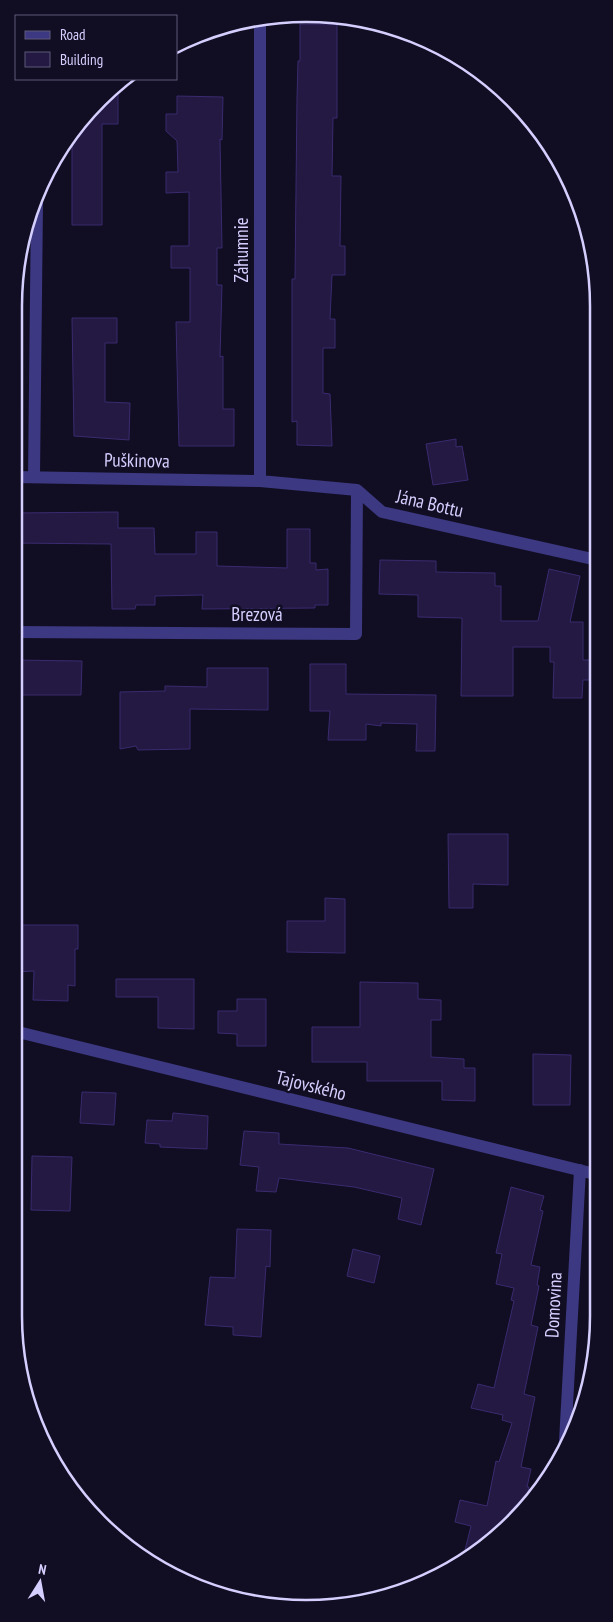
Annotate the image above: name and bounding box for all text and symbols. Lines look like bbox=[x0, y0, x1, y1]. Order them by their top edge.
legend bbox=[15, 15, 178, 80]
text: Road bbox=[60, 25, 86, 44]
text: Building bbox=[60, 50, 103, 69]
street label: Záhumnie bbox=[229, 217, 253, 283]
street label: Puškinova bbox=[104, 447, 170, 473]
street label: Jána Bottu bbox=[393, 483, 466, 522]
street label: Brezová bbox=[231, 602, 283, 626]
street label: Tajovského bbox=[273, 1065, 349, 1105]
street label: Domovina bbox=[539, 1271, 567, 1339]
north arrow bbox=[15, 1557, 65, 1607]
text: N bbox=[37, 1560, 48, 1579]

